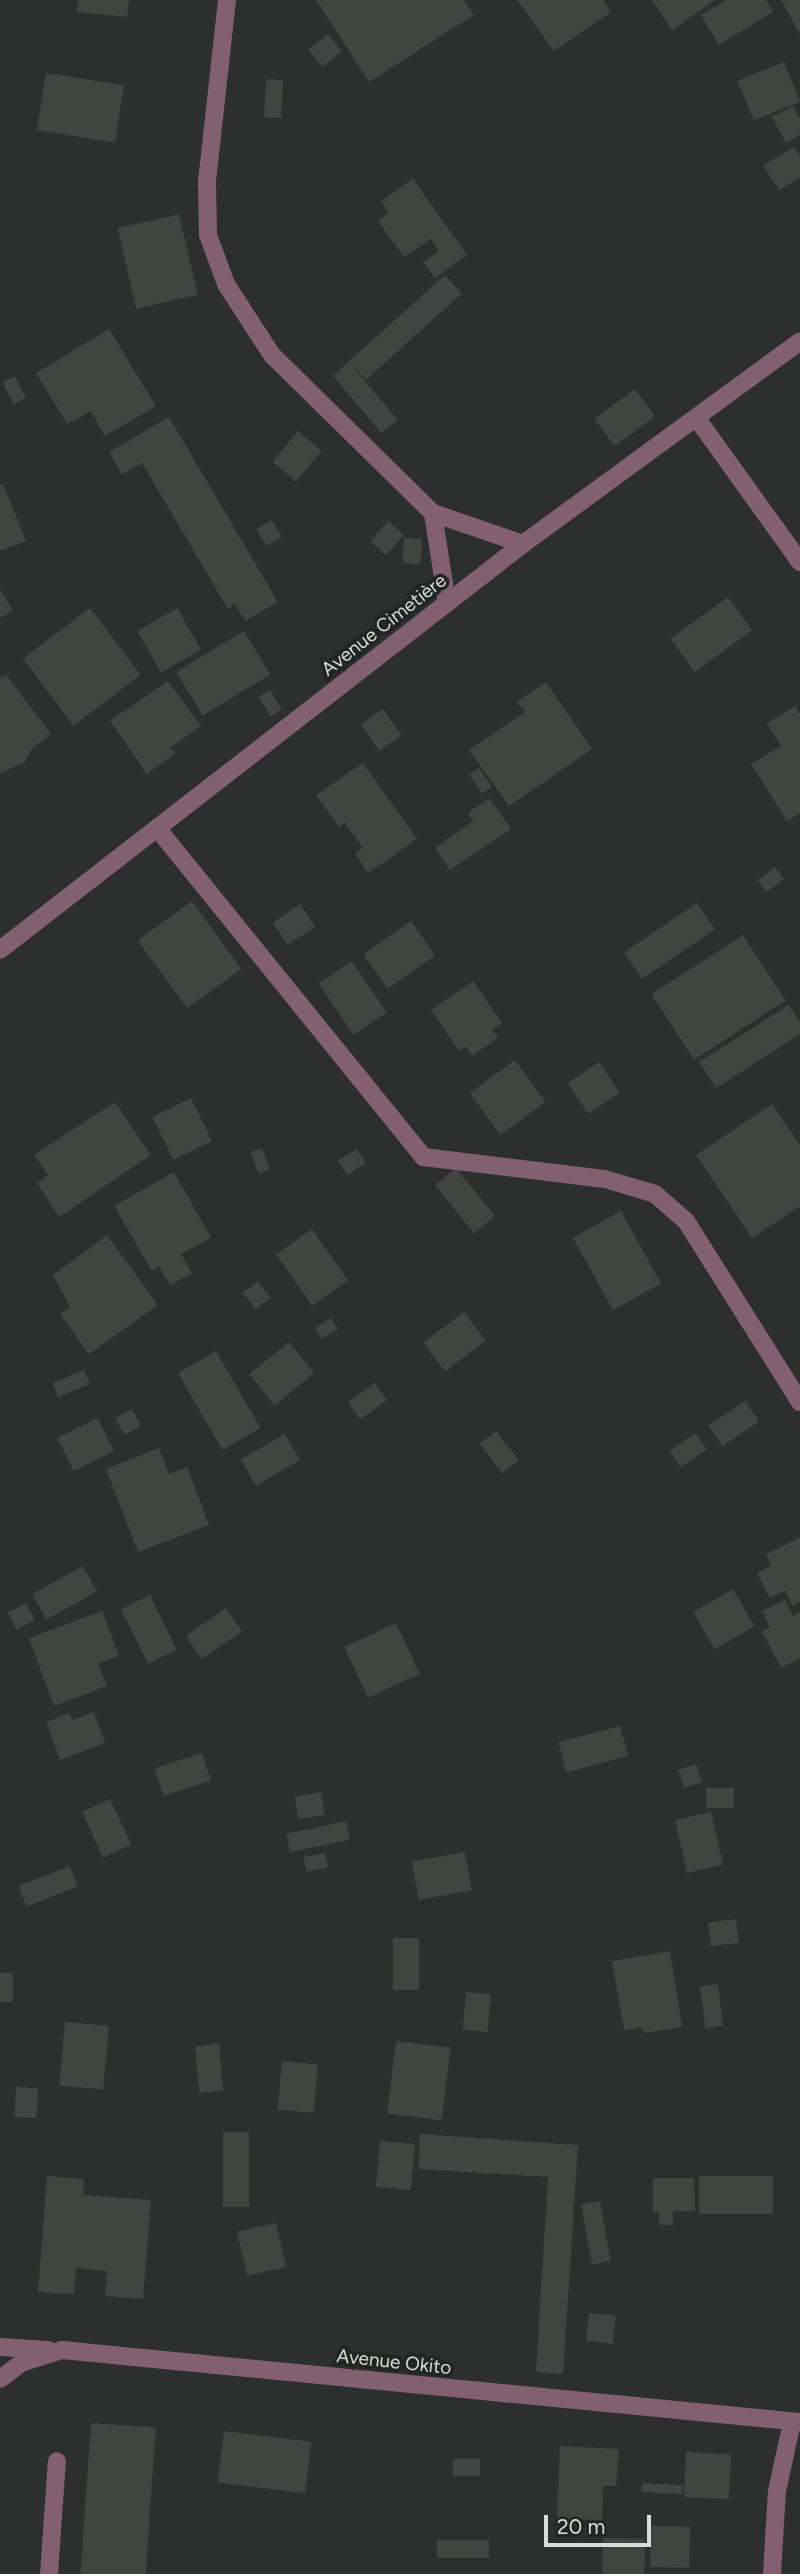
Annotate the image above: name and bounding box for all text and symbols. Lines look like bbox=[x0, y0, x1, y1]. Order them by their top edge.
street label: Avenue Cimetière bbox=[317, 569, 451, 681]
street label: Avenue Okito bbox=[335, 2345, 453, 2379]
scale bar bbox=[548, 2500, 655, 2544]
text: 20 m bbox=[557, 2514, 605, 2539]

